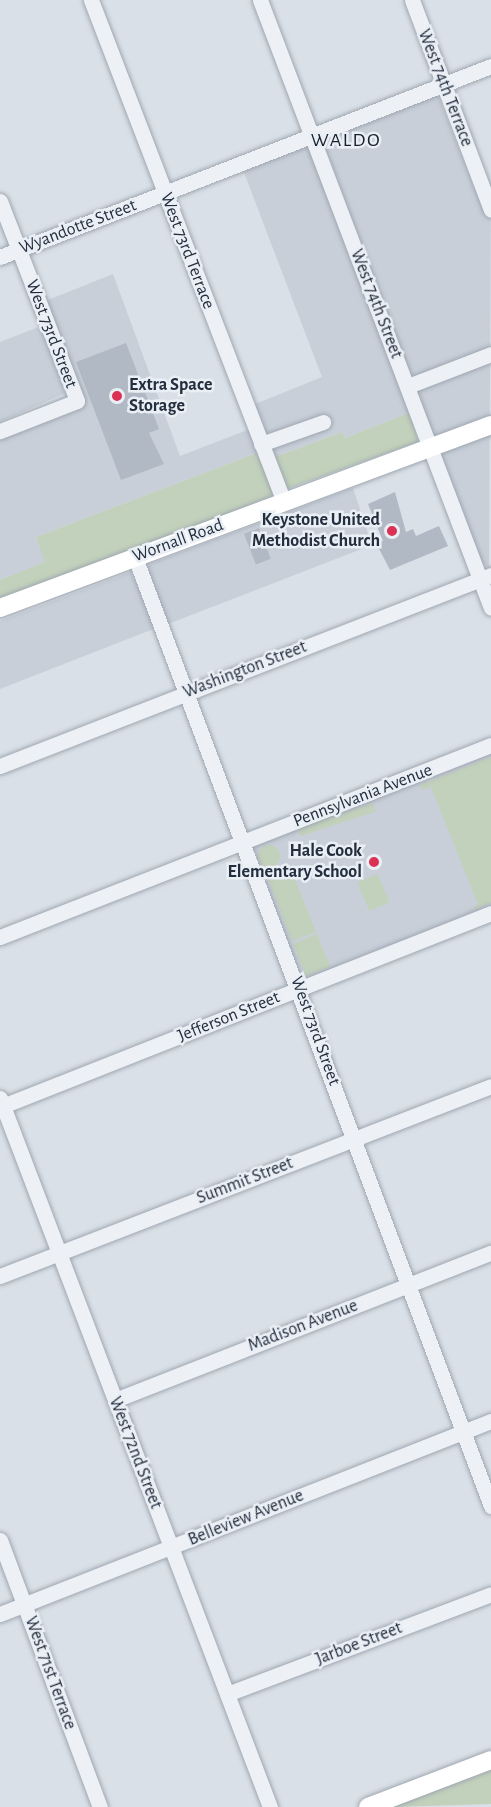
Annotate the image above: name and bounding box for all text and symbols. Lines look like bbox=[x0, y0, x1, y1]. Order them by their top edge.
street label: West 74th Terrace bbox=[413, 26, 477, 150]
district label: WALDO bbox=[311, 128, 381, 152]
street label: West 73rd Terrace bbox=[155, 190, 219, 312]
street label: Wyandotte Street bbox=[16, 195, 140, 259]
street label: West 74th Street bbox=[345, 246, 407, 362]
street label: West 73rd Street bbox=[20, 277, 82, 391]
place label: Extra Space Storage bbox=[129, 375, 212, 418]
marker: Extra Space Storage bbox=[110, 389, 124, 403]
place label: Keystone United Methodist Church bbox=[252, 510, 380, 552]
street label: Wornall Road bbox=[130, 515, 226, 567]
marker: Keystone United Methodist Church bbox=[385, 524, 399, 538]
street label: Washington Street bbox=[180, 637, 310, 703]
street label: Pennsylvania Avenue bbox=[291, 760, 435, 832]
place label: Hale Cook Elementary School bbox=[227, 841, 362, 884]
marker: Hale Cook Elementary School bbox=[367, 855, 381, 869]
street label: West 73rd Street bbox=[285, 974, 345, 1088]
street label: Jefferson Street bbox=[175, 987, 283, 1047]
street label: Summit Street bbox=[194, 1153, 296, 1209]
street label: Madison Avenue bbox=[245, 1295, 361, 1357]
street label: West 72nd Street bbox=[104, 1394, 166, 1512]
street label: Belleview Avenue bbox=[185, 1485, 307, 1551]
street label: West 71st Terrace bbox=[20, 1613, 80, 1733]
street label: Jarboe Street bbox=[313, 1618, 405, 1670]

